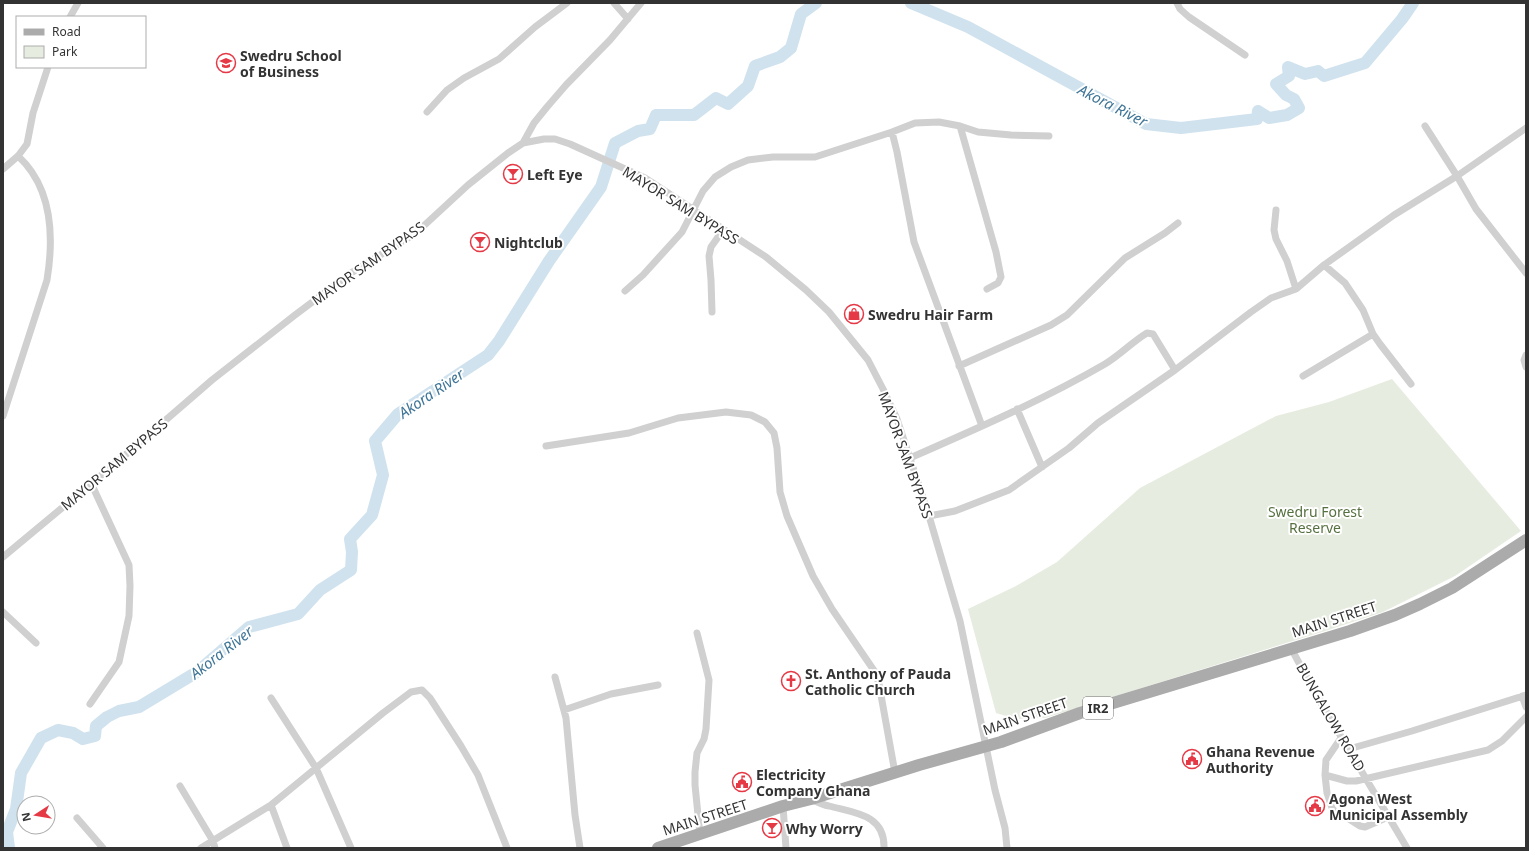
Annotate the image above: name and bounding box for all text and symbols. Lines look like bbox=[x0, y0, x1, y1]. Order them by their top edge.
legend bbox=[16, 16, 146, 68]
text: Road bbox=[52, 23, 81, 40]
text: Park bbox=[52, 43, 78, 60]
place label: Swedru School of Business bbox=[240, 46, 342, 81]
school or university icon: Swedru School of Business bbox=[215, 52, 237, 74]
water label: Akora River bbox=[1074, 79, 1152, 131]
street label: MAYOR SAM BYPASS bbox=[619, 161, 743, 249]
bar icon: Left Eye bbox=[502, 163, 524, 185]
place label: Left Eye bbox=[527, 165, 583, 184]
street label: MAYOR SAM BYPASS bbox=[308, 217, 429, 309]
bar icon: Nightclub bbox=[469, 231, 491, 253]
place label: Nightclub bbox=[494, 233, 563, 252]
shop icon: Swedru Hair Farm bbox=[843, 303, 865, 325]
place label: Swedru Hair Farm bbox=[868, 305, 993, 324]
water label: Akora River bbox=[393, 363, 469, 423]
street label: MAYOR SAM BYPASS bbox=[874, 389, 938, 521]
street label: MAYOR SAM BYPASS bbox=[57, 414, 172, 514]
park label: Swedru Forest Reserve bbox=[1268, 502, 1362, 537]
street label: MAIN STREET bbox=[1289, 596, 1379, 642]
water label: Akora River bbox=[184, 620, 258, 684]
street label: BUNGALOW ROAD bbox=[1292, 659, 1370, 775]
place label: St. Anthony of Pauda Catholic Church bbox=[805, 664, 951, 699]
church icon: St. Anthony of Pauda Catholic Church bbox=[780, 670, 802, 692]
street label: MAIN STREET bbox=[980, 693, 1070, 739]
road number: IR2 bbox=[1083, 697, 1113, 719]
place label: Ghana Revenue Authority bbox=[1206, 742, 1315, 777]
public building icon: Ghana Revenue Authority bbox=[1181, 748, 1203, 770]
place label: Electricity Company Ghana bbox=[756, 765, 870, 800]
public building icon: Electricity Company Ghana bbox=[731, 771, 753, 793]
place label: Agona West Municipal Assembly bbox=[1329, 789, 1468, 824]
street label: MAIN STREET bbox=[660, 794, 750, 840]
north arrow bbox=[16, 795, 56, 835]
public building icon: Agona West Municipal Assembly bbox=[1304, 795, 1326, 817]
text: N bbox=[17, 811, 34, 823]
bar icon: Why Worry bbox=[761, 817, 783, 839]
place label: Why Worry bbox=[786, 819, 863, 838]

